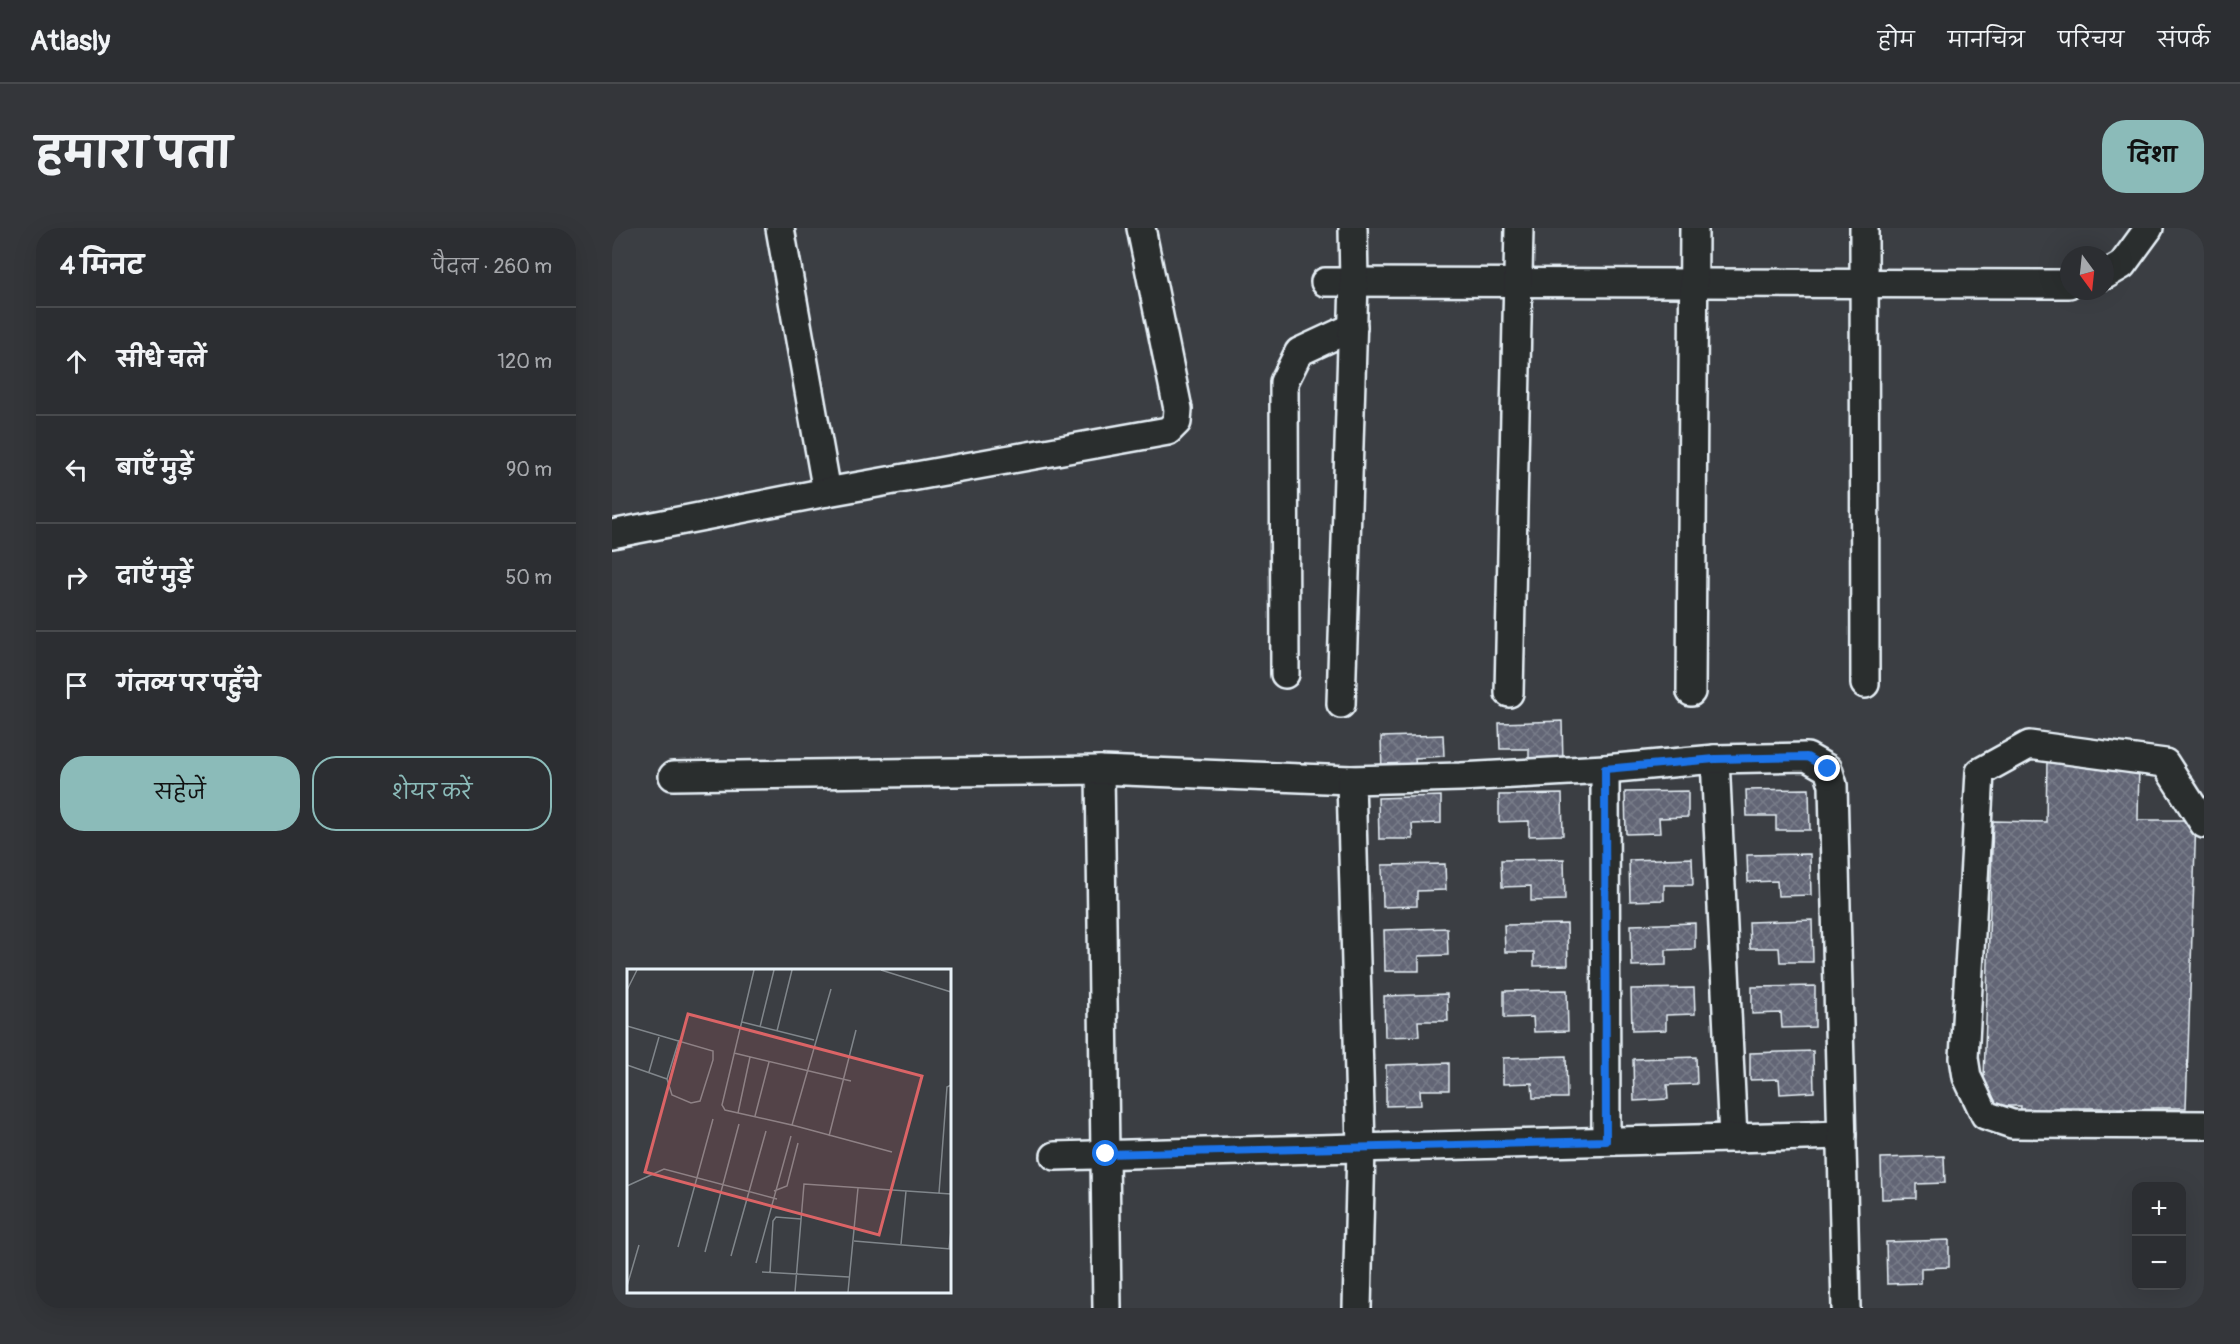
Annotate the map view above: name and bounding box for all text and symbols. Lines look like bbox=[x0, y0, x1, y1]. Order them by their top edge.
text: Atlasly bbox=[30, 24, 110, 59]
text: होम bbox=[1878, 27, 1915, 54]
text: मानचित्र bbox=[1948, 27, 2025, 54]
text: परिचय bbox=[2058, 27, 2124, 54]
text: संपर्क bbox=[2157, 27, 2210, 54]
button: दिशा bbox=[2102, 120, 2204, 193]
text: हमारा पता bbox=[36, 128, 232, 180]
north arrow bbox=[2060, 246, 2114, 300]
text: 4 मिनट bbox=[60, 250, 144, 282]
text: पैदल · 260 m bbox=[432, 254, 552, 279]
icon: ahead bbox=[60, 345, 93, 378]
text: सीधे चलें bbox=[117, 346, 206, 374]
text: 120 m bbox=[497, 349, 552, 374]
icon: left bbox=[60, 453, 93, 486]
text: बाएँ मुड़ें bbox=[117, 454, 193, 482]
text: 90 m bbox=[506, 457, 552, 482]
icon: right bbox=[60, 561, 93, 594]
text: दाएँ मुड़ें bbox=[117, 562, 193, 590]
text: 50 m bbox=[505, 565, 552, 590]
icon: arrive bbox=[60, 669, 93, 702]
text: गंतव्य पर पहुँचे bbox=[117, 670, 260, 698]
route end bbox=[1814, 755, 1840, 781]
button: सहेजें bbox=[60, 756, 300, 831]
button: शेयर करें bbox=[312, 756, 552, 831]
inset map bbox=[627, 969, 951, 1293]
route start bbox=[1092, 1140, 1118, 1166]
map controls bbox=[2132, 1182, 2186, 1290]
button: + bbox=[2132, 1182, 2186, 1236]
button: − bbox=[2132, 1236, 2186, 1290]

